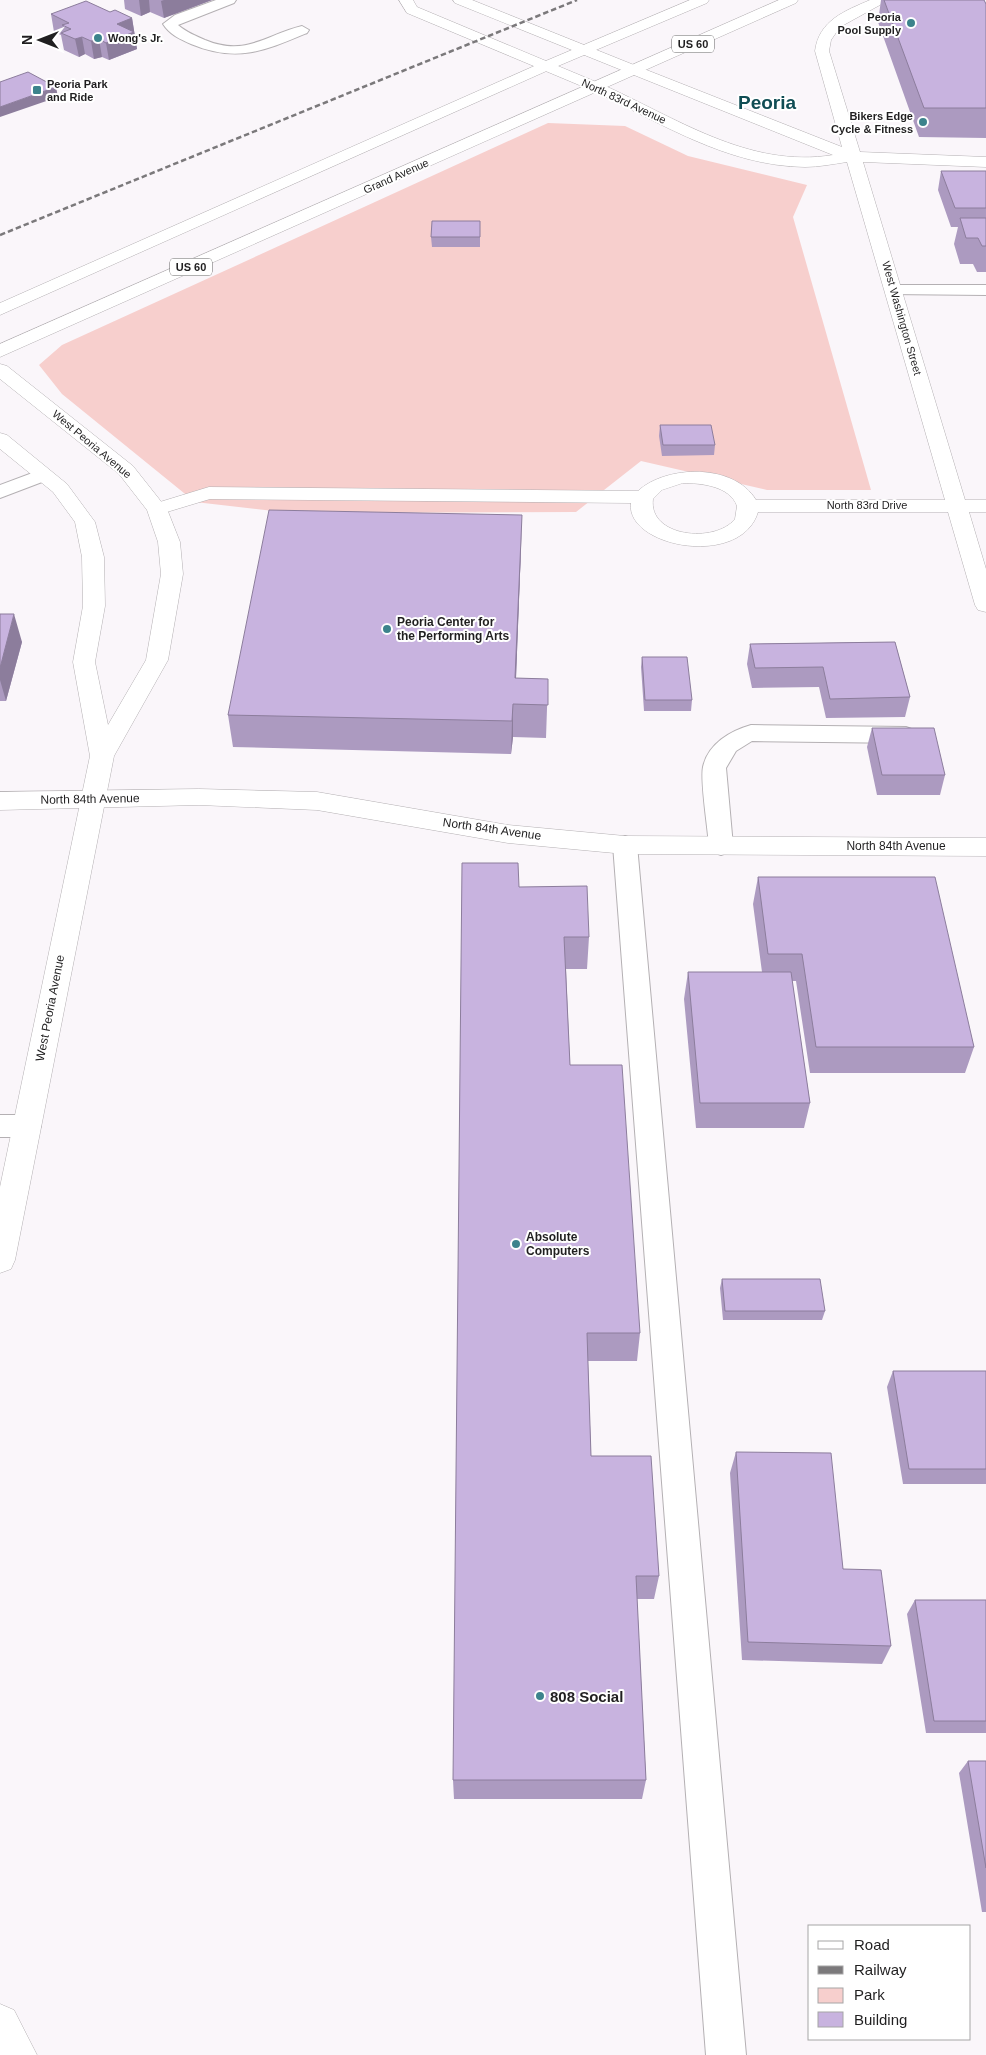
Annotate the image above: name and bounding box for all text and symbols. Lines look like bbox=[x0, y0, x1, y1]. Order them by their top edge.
place label: Peoria Pool Supply bbox=[837, 11, 902, 36]
north arrow bbox=[15, 15, 65, 65]
marker: Peoria Pool Supply bbox=[905, 17, 917, 29]
marker: Wong's Jr. bbox=[92, 32, 104, 44]
place label: Wong's Jr. bbox=[108, 32, 163, 44]
text: N bbox=[19, 35, 35, 45]
road number: US 60 bbox=[672, 36, 714, 52]
street label: North 83rd Avenue bbox=[580, 76, 668, 126]
place label: Peoria Park and Ride bbox=[47, 78, 108, 103]
marker: Peoria Park and Ride bbox=[31, 84, 43, 96]
district label: Peoria bbox=[738, 92, 796, 113]
place label: Bikers Edge Cycle & Fitness bbox=[831, 110, 913, 135]
marker: Bikers Edge Cycle & Fitness bbox=[917, 116, 929, 128]
street label: Grand Avenue bbox=[362, 156, 430, 196]
road number: US 60 bbox=[170, 258, 212, 276]
street label: West Washington Street bbox=[880, 260, 924, 376]
street label: West Peoria Avenue bbox=[50, 407, 134, 481]
street label: North 83rd Drive bbox=[827, 499, 907, 511]
place label: Peoria Center for the Performing Arts bbox=[397, 615, 510, 643]
marker: Peoria Center for the Performing Arts bbox=[381, 623, 393, 635]
street label: North 84th Avenue bbox=[40, 791, 140, 807]
street label: North 84th Avenue bbox=[442, 815, 542, 843]
street label: North 84th Avenue bbox=[846, 839, 946, 853]
street label: West Peoria Avenue bbox=[33, 953, 67, 1062]
place label: Absolute Computers bbox=[526, 1230, 590, 1258]
marker: Absolute Computers bbox=[510, 1238, 522, 1250]
place label: 808 Social bbox=[550, 1688, 623, 1705]
marker: 808 Social bbox=[534, 1690, 546, 1702]
legend bbox=[808, 1925, 971, 2040]
text: Road bbox=[854, 1936, 890, 1953]
text: Railway bbox=[854, 1961, 907, 1978]
text: Park bbox=[854, 1986, 885, 2003]
text: Building bbox=[854, 2011, 907, 2028]

